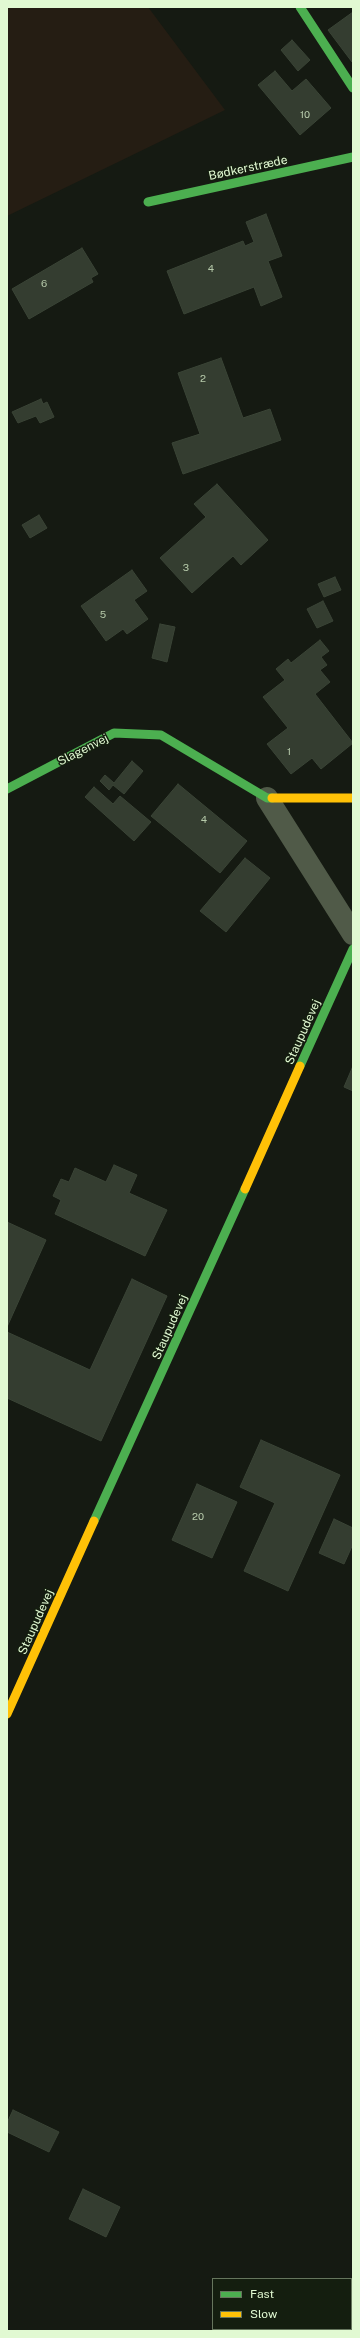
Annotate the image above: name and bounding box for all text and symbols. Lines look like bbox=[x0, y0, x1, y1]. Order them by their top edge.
house number: 10 bbox=[300, 109, 310, 121]
street label: Bødkerstræde bbox=[207, 153, 289, 183]
house number: 4 bbox=[208, 263, 214, 275]
house number: 6 bbox=[41, 278, 47, 290]
house number: 2 bbox=[200, 373, 206, 385]
house number: 3 bbox=[183, 562, 189, 574]
house number: 5 bbox=[100, 609, 106, 621]
street label: Slagenvej bbox=[55, 731, 111, 769]
house number: 1 bbox=[287, 746, 291, 758]
house number: 4 bbox=[201, 814, 207, 826]
street label: Staupudevej bbox=[282, 997, 324, 1067]
street label: Staupudevej bbox=[149, 1292, 191, 1362]
house number: 20 bbox=[192, 1511, 204, 1523]
street label: Staupudevej bbox=[15, 1587, 57, 1657]
legend bbox=[212, 2278, 352, 2330]
text: Fast bbox=[250, 2287, 274, 2301]
text: Slow bbox=[250, 2307, 277, 2321]

